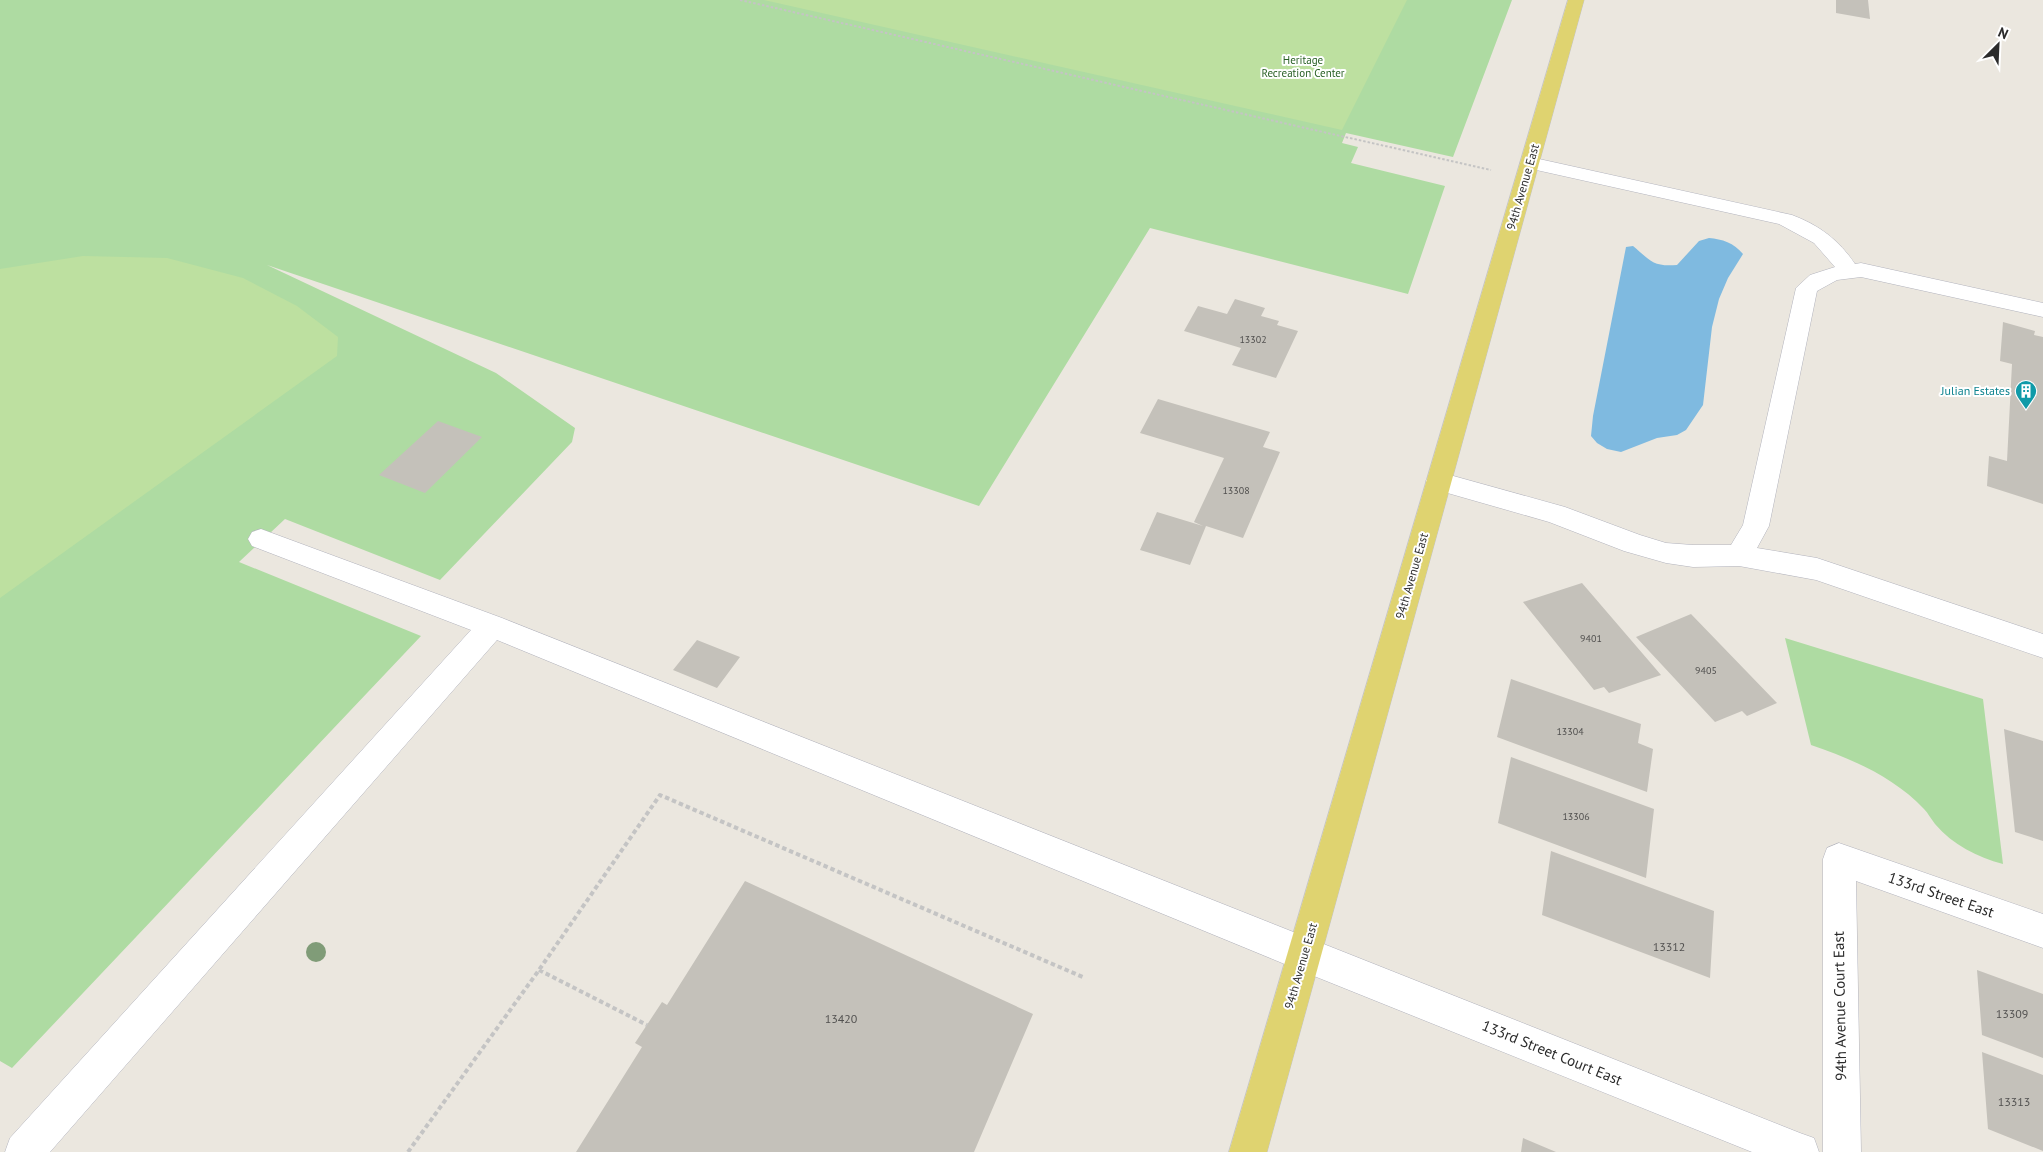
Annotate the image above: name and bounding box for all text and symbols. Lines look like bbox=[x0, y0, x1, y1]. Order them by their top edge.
north arrow bbox=[1973, 20, 2023, 70]
text: N bbox=[1995, 23, 2011, 43]
park label: Heritage Recreation Center bbox=[1261, 53, 1345, 80]
street label: 94th Avenue East bbox=[1503, 142, 1542, 232]
house number: 13302 bbox=[1239, 333, 1267, 346]
building icon: Julian Estates bbox=[2014, 379, 2038, 410]
place label: Julian Estates bbox=[1940, 383, 2010, 398]
house number: 13308 bbox=[1222, 484, 1250, 497]
street label: 94th Avenue East bbox=[1392, 531, 1431, 621]
house number: 9401 bbox=[1580, 632, 1602, 645]
house number: 9405 bbox=[1695, 664, 1717, 677]
house number: 13304 bbox=[1556, 725, 1584, 738]
house number: 13306 bbox=[1562, 810, 1590, 823]
street label: 133rd Street East bbox=[1886, 867, 1997, 922]
street label: 94th Avenue East bbox=[1281, 921, 1320, 1011]
street label: 94th Avenue Court East bbox=[1829, 931, 1850, 1081]
house number: 13312 bbox=[1653, 939, 1685, 954]
house number: 13309 bbox=[1996, 1006, 2028, 1021]
house number: 13420 bbox=[825, 1011, 858, 1026]
street label: 133rd Street Court East bbox=[1479, 1016, 1625, 1089]
house number: 13313 bbox=[1998, 1094, 2030, 1109]

